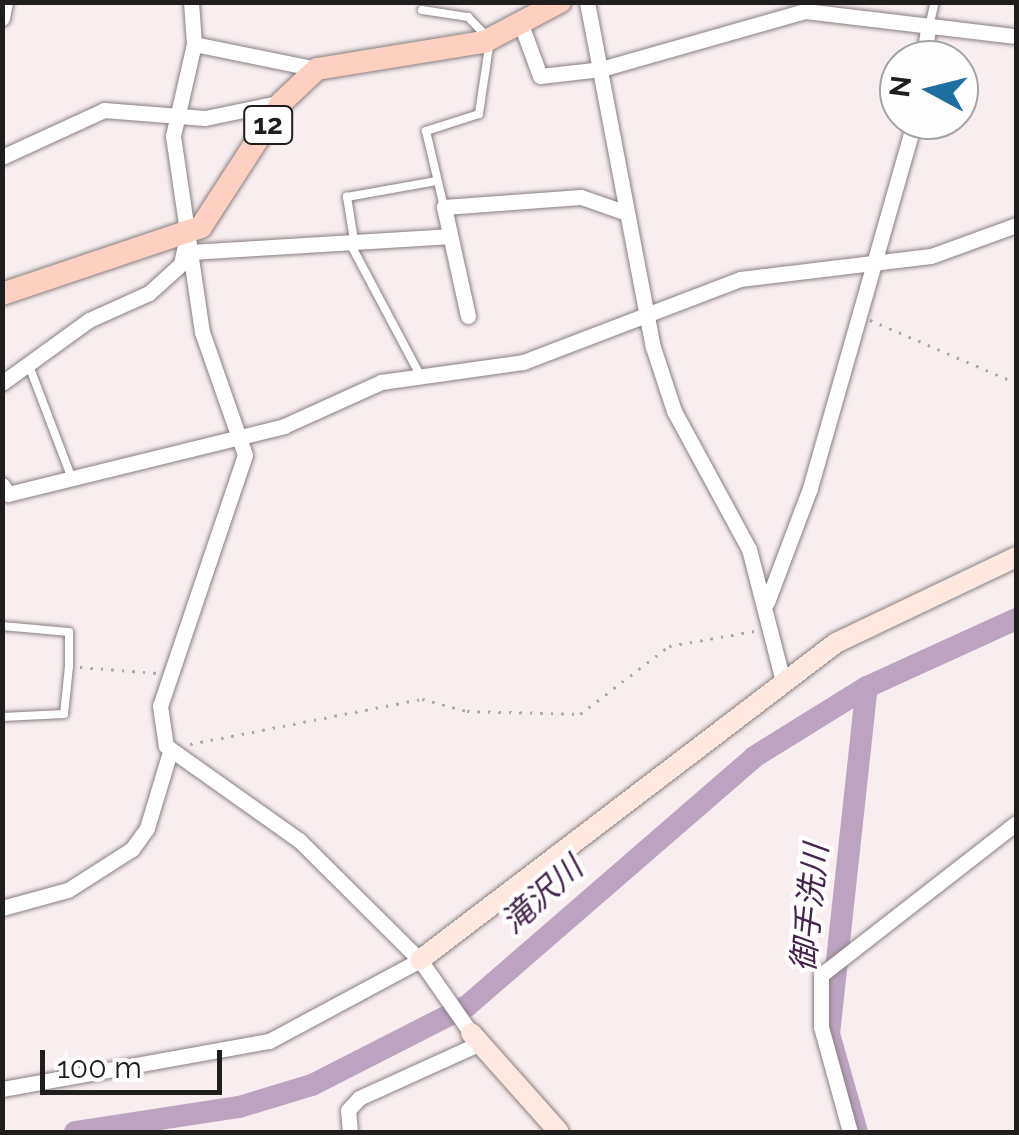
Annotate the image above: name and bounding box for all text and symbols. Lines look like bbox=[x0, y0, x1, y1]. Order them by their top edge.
north arrow bbox=[879, 40, 979, 140]
text: N bbox=[883, 74, 918, 99]
road number: 12 bbox=[243, 102, 293, 148]
water label: 御手洗川 bbox=[784, 842, 836, 974]
water label: 滝沢川 bbox=[493, 849, 591, 941]
scale bar bbox=[45, 1030, 228, 1092]
text: 100 m bbox=[57, 1050, 142, 1085]

